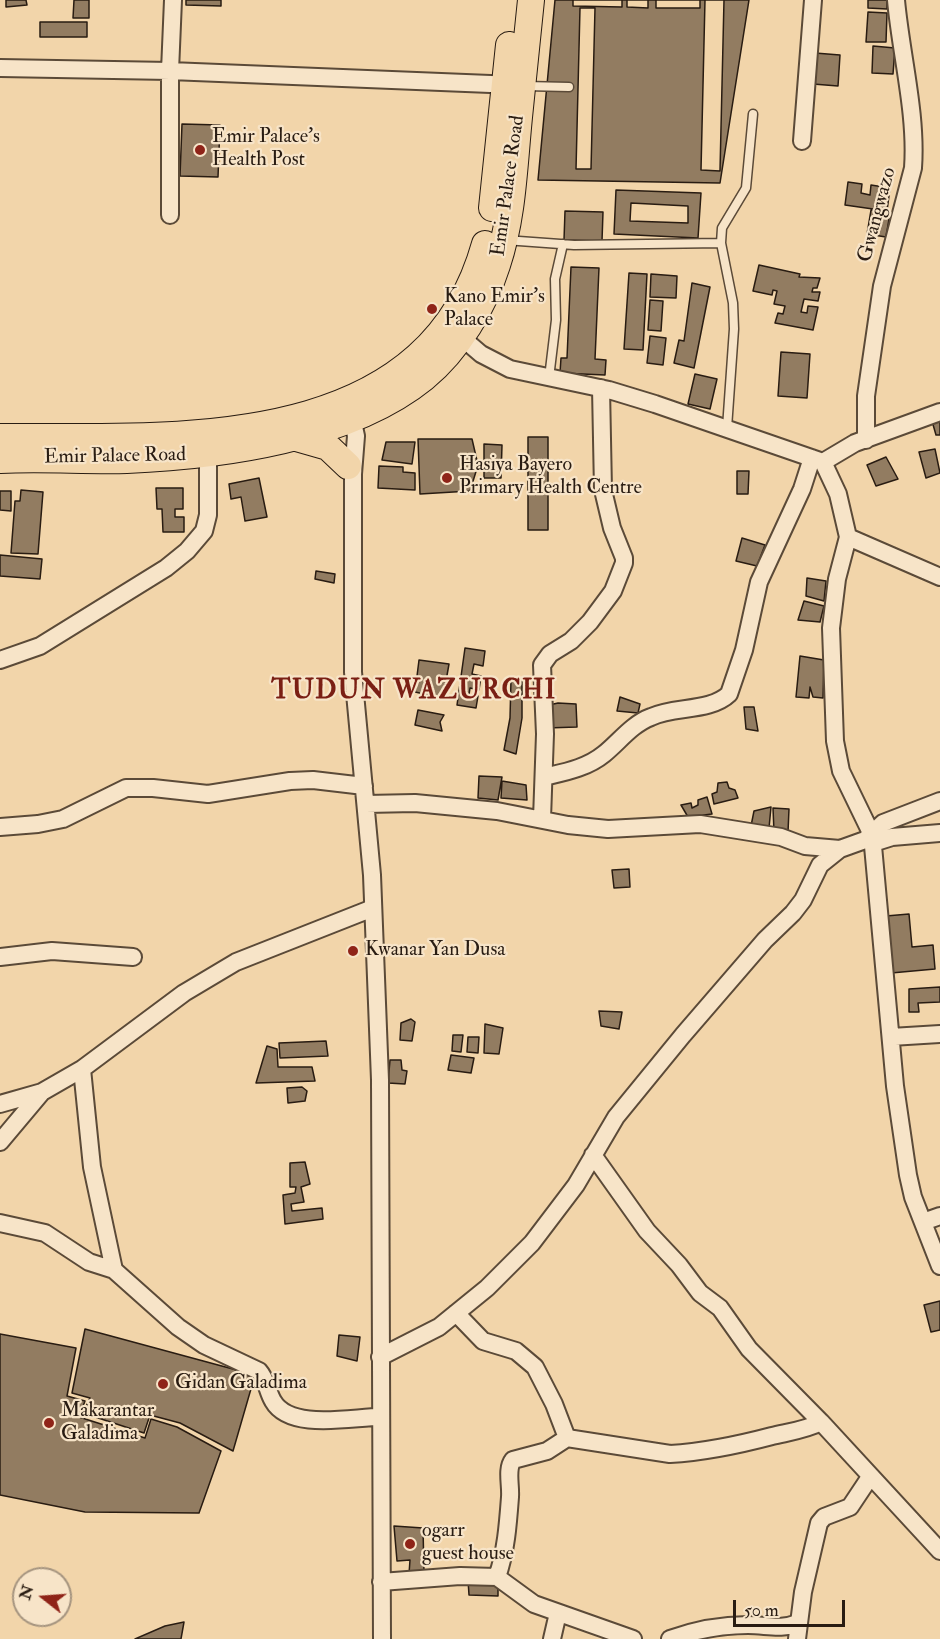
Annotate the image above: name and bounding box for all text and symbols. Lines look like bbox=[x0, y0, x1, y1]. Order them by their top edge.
street label: Emir Palace Road bbox=[487, 114, 531, 258]
place label: Emir Palace's Health Post bbox=[212, 126, 320, 173]
marker: Emir Palace's Health Post bbox=[193, 143, 207, 157]
street label: Gwangwazo bbox=[854, 165, 902, 265]
place label: Kano Emir's Palace bbox=[444, 286, 545, 333]
marker: Kano Emir's Palace bbox=[425, 302, 439, 316]
street label: Emir Palace Road bbox=[44, 444, 186, 470]
place label: Hasiya Bayero Primary Health Centre bbox=[459, 454, 642, 501]
marker: Hasiya Bayero Primary Health Centre bbox=[440, 471, 454, 485]
district label: TUDUN WAZURCHI bbox=[271, 676, 557, 708]
place label: Kwanar Yan Dusa bbox=[365, 939, 505, 963]
marker: Kwanar Yan Dusa bbox=[346, 944, 360, 958]
place label: Gidan Galadima bbox=[175, 1372, 307, 1396]
marker: Gidan Galadima bbox=[156, 1377, 170, 1391]
place label: Makarantar Galadima bbox=[61, 1400, 154, 1447]
marker: Makarantar Galadima bbox=[42, 1416, 56, 1430]
place label: ogarr guest house bbox=[422, 1520, 514, 1567]
marker: ogarr guest house bbox=[403, 1537, 417, 1551]
north arrow bbox=[12, 1567, 72, 1627]
text: N bbox=[15, 1583, 38, 1602]
scale bar bbox=[736, 1588, 848, 1626]
text: 50 m bbox=[744, 1599, 779, 1622]

